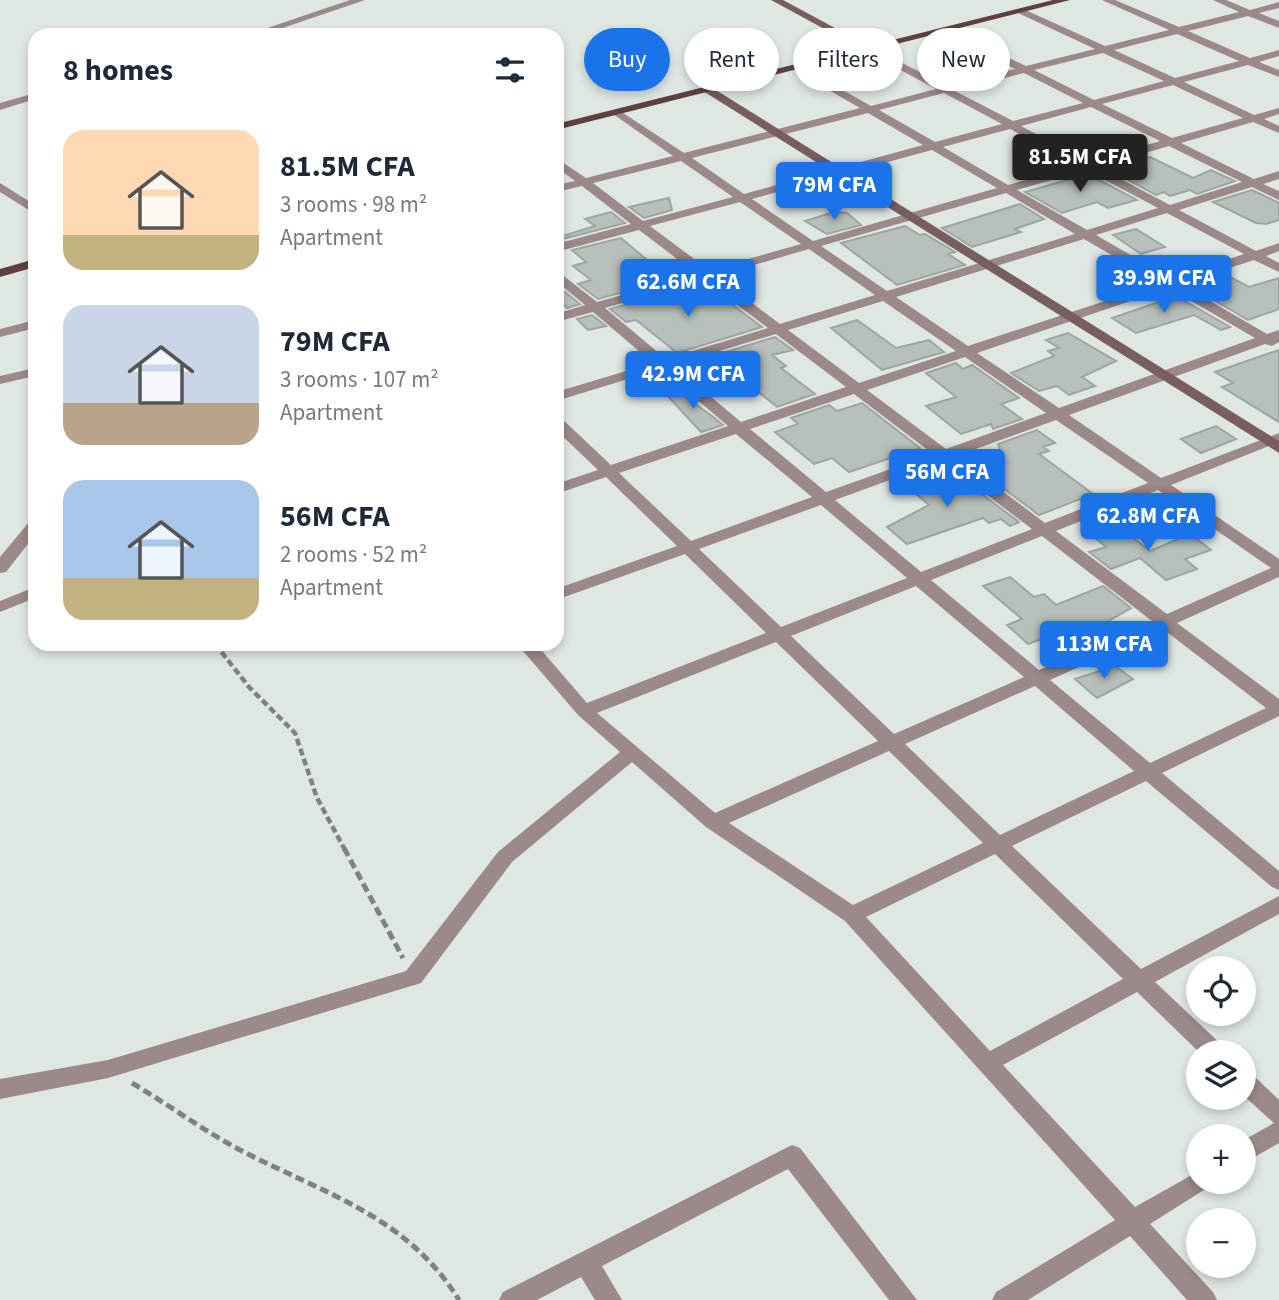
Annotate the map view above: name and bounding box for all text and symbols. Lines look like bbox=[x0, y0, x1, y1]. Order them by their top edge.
chip: Buy bbox=[584, 28, 670, 91]
chip: Rent bbox=[684, 28, 779, 91]
chip: Filters bbox=[793, 28, 903, 91]
chip: New bbox=[917, 28, 1010, 91]
text: 8 homes bbox=[63, 49, 173, 92]
icon: filters bbox=[491, 51, 529, 89]
pin: 81.5M CFA bbox=[1000, 134, 1160, 194]
text: 81.5M CFA bbox=[1028, 140, 1132, 173]
text: 81.5M CFA bbox=[280, 145, 415, 188]
icon: home bbox=[119, 158, 203, 242]
pin: 79M CFA bbox=[769, 162, 899, 222]
text: 79M CFA bbox=[792, 168, 876, 201]
text: 3 rooms · 98 m² bbox=[280, 188, 427, 221]
text: Apartment bbox=[280, 221, 383, 254]
pin: 39.9M CFA bbox=[1084, 256, 1244, 315]
pin: 62.6M CFA bbox=[608, 260, 768, 319]
text: 39.9M CFA bbox=[1112, 261, 1216, 294]
text: 62.6M CFA bbox=[636, 265, 740, 298]
text: 79M CFA bbox=[280, 320, 390, 363]
icon: home bbox=[119, 333, 203, 417]
pin: 42.9M CFA bbox=[613, 352, 773, 411]
text: 42.9M CFA bbox=[641, 357, 745, 390]
text: 3 rooms · 107 m² bbox=[280, 363, 439, 396]
text: Apartment bbox=[280, 396, 383, 429]
pin: 56M CFA bbox=[882, 449, 1012, 509]
text: 56M CFA bbox=[905, 455, 989, 488]
pin: 62.8M CFA bbox=[1068, 494, 1228, 553]
text: 56M CFA bbox=[280, 495, 390, 538]
text: 62.8M CFA bbox=[1096, 499, 1200, 532]
icon: home bbox=[119, 508, 203, 592]
text: 2 rooms · 52 m² bbox=[280, 538, 427, 571]
text: Apartment bbox=[280, 571, 383, 604]
pin: 113M CFA bbox=[1032, 622, 1176, 681]
text: 113M CFA bbox=[1056, 627, 1152, 660]
map controls bbox=[1186, 956, 1256, 1278]
button: locate bbox=[1186, 956, 1256, 1026]
button: layers bbox=[1186, 1040, 1256, 1110]
button: + bbox=[1186, 1124, 1256, 1194]
button: − bbox=[1186, 1208, 1256, 1278]

